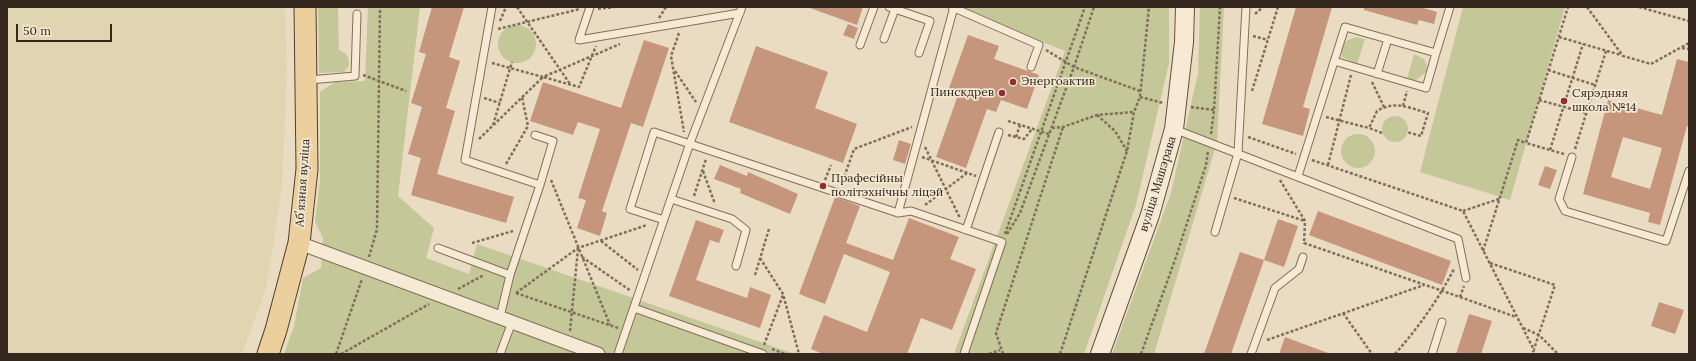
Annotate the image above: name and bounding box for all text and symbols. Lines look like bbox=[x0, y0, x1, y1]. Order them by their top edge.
scale bar bbox=[18, 16, 114, 42]
text: 50 m bbox=[23, 23, 51, 38]
place label: Энергоактив bbox=[1021, 75, 1095, 89]
marker: Энергоактив bbox=[1008, 77, 1018, 87]
place label: Пинскдрев bbox=[930, 86, 994, 100]
place label: Сярэдняя школа №14 bbox=[1572, 87, 1637, 115]
marker: Пинскдрев bbox=[997, 88, 1007, 98]
marker: Сярэдняя школа №14 bbox=[1559, 96, 1569, 106]
street label: вуліца Машэрава bbox=[1137, 135, 1179, 233]
street label: Абʼязная вуліца bbox=[293, 138, 313, 228]
place label: Прафесійны політэхнічны ліцэй bbox=[831, 172, 943, 200]
marker: Прафесійны політэхнічны ліцэй bbox=[818, 181, 828, 191]

